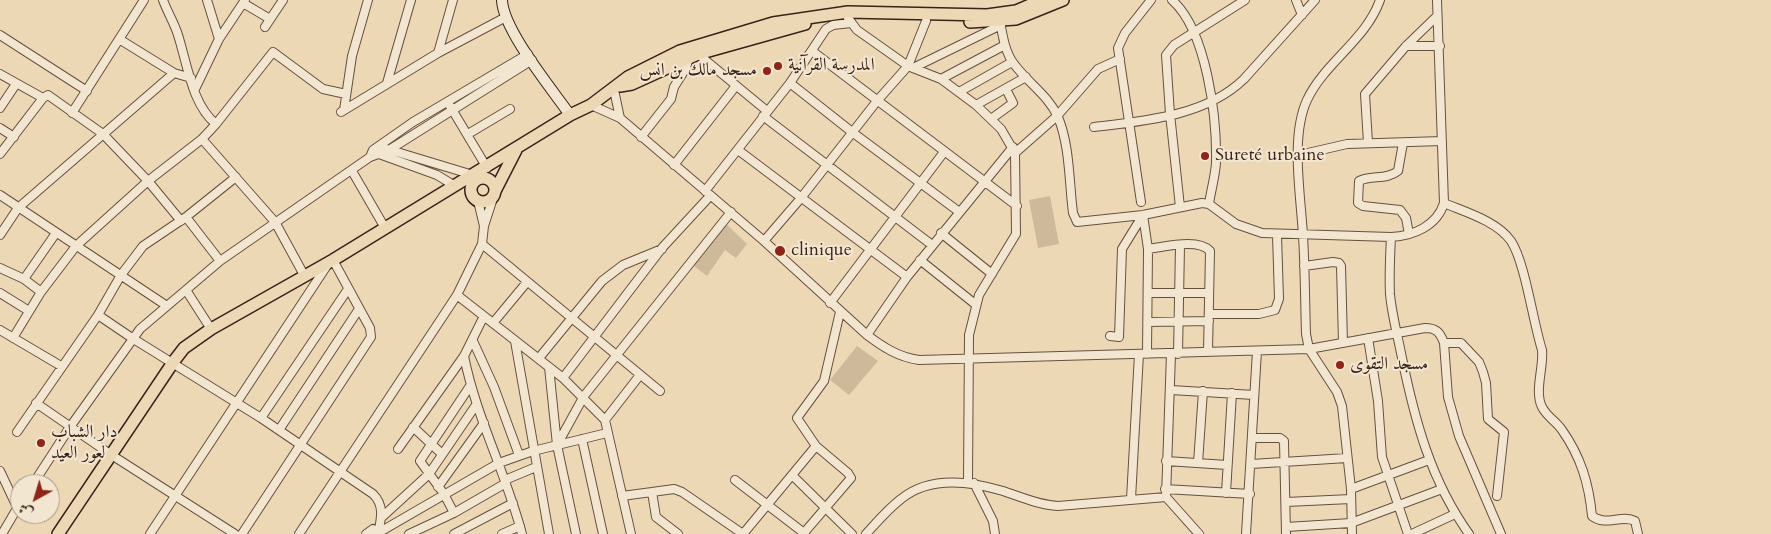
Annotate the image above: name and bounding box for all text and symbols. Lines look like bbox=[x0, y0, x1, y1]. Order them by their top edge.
place label: المدرسة القرآنية bbox=[788, 55, 875, 77]
place label: مسجد مالك بن انس bbox=[639, 60, 757, 82]
marker: المدرسة القرآنية bbox=[772, 60, 784, 72]
marker: مسجد مالك بن انس bbox=[761, 65, 773, 77]
place label: Sureté urbaine bbox=[1215, 145, 1325, 167]
marker: Sureté urbaine bbox=[1199, 150, 1211, 162]
place label: clinique bbox=[791, 240, 852, 262]
marker: clinique bbox=[773, 244, 787, 258]
place label: مسجد التقوى bbox=[1350, 354, 1428, 376]
marker: مسجد التقوى bbox=[1334, 359, 1346, 371]
place label: دار الشباب لعور العيد bbox=[51, 422, 117, 464]
marker: دار الشباب لعور العيد bbox=[35, 437, 47, 449]
north arrow bbox=[10, 474, 60, 524]
text: ش bbox=[15, 499, 37, 522]

